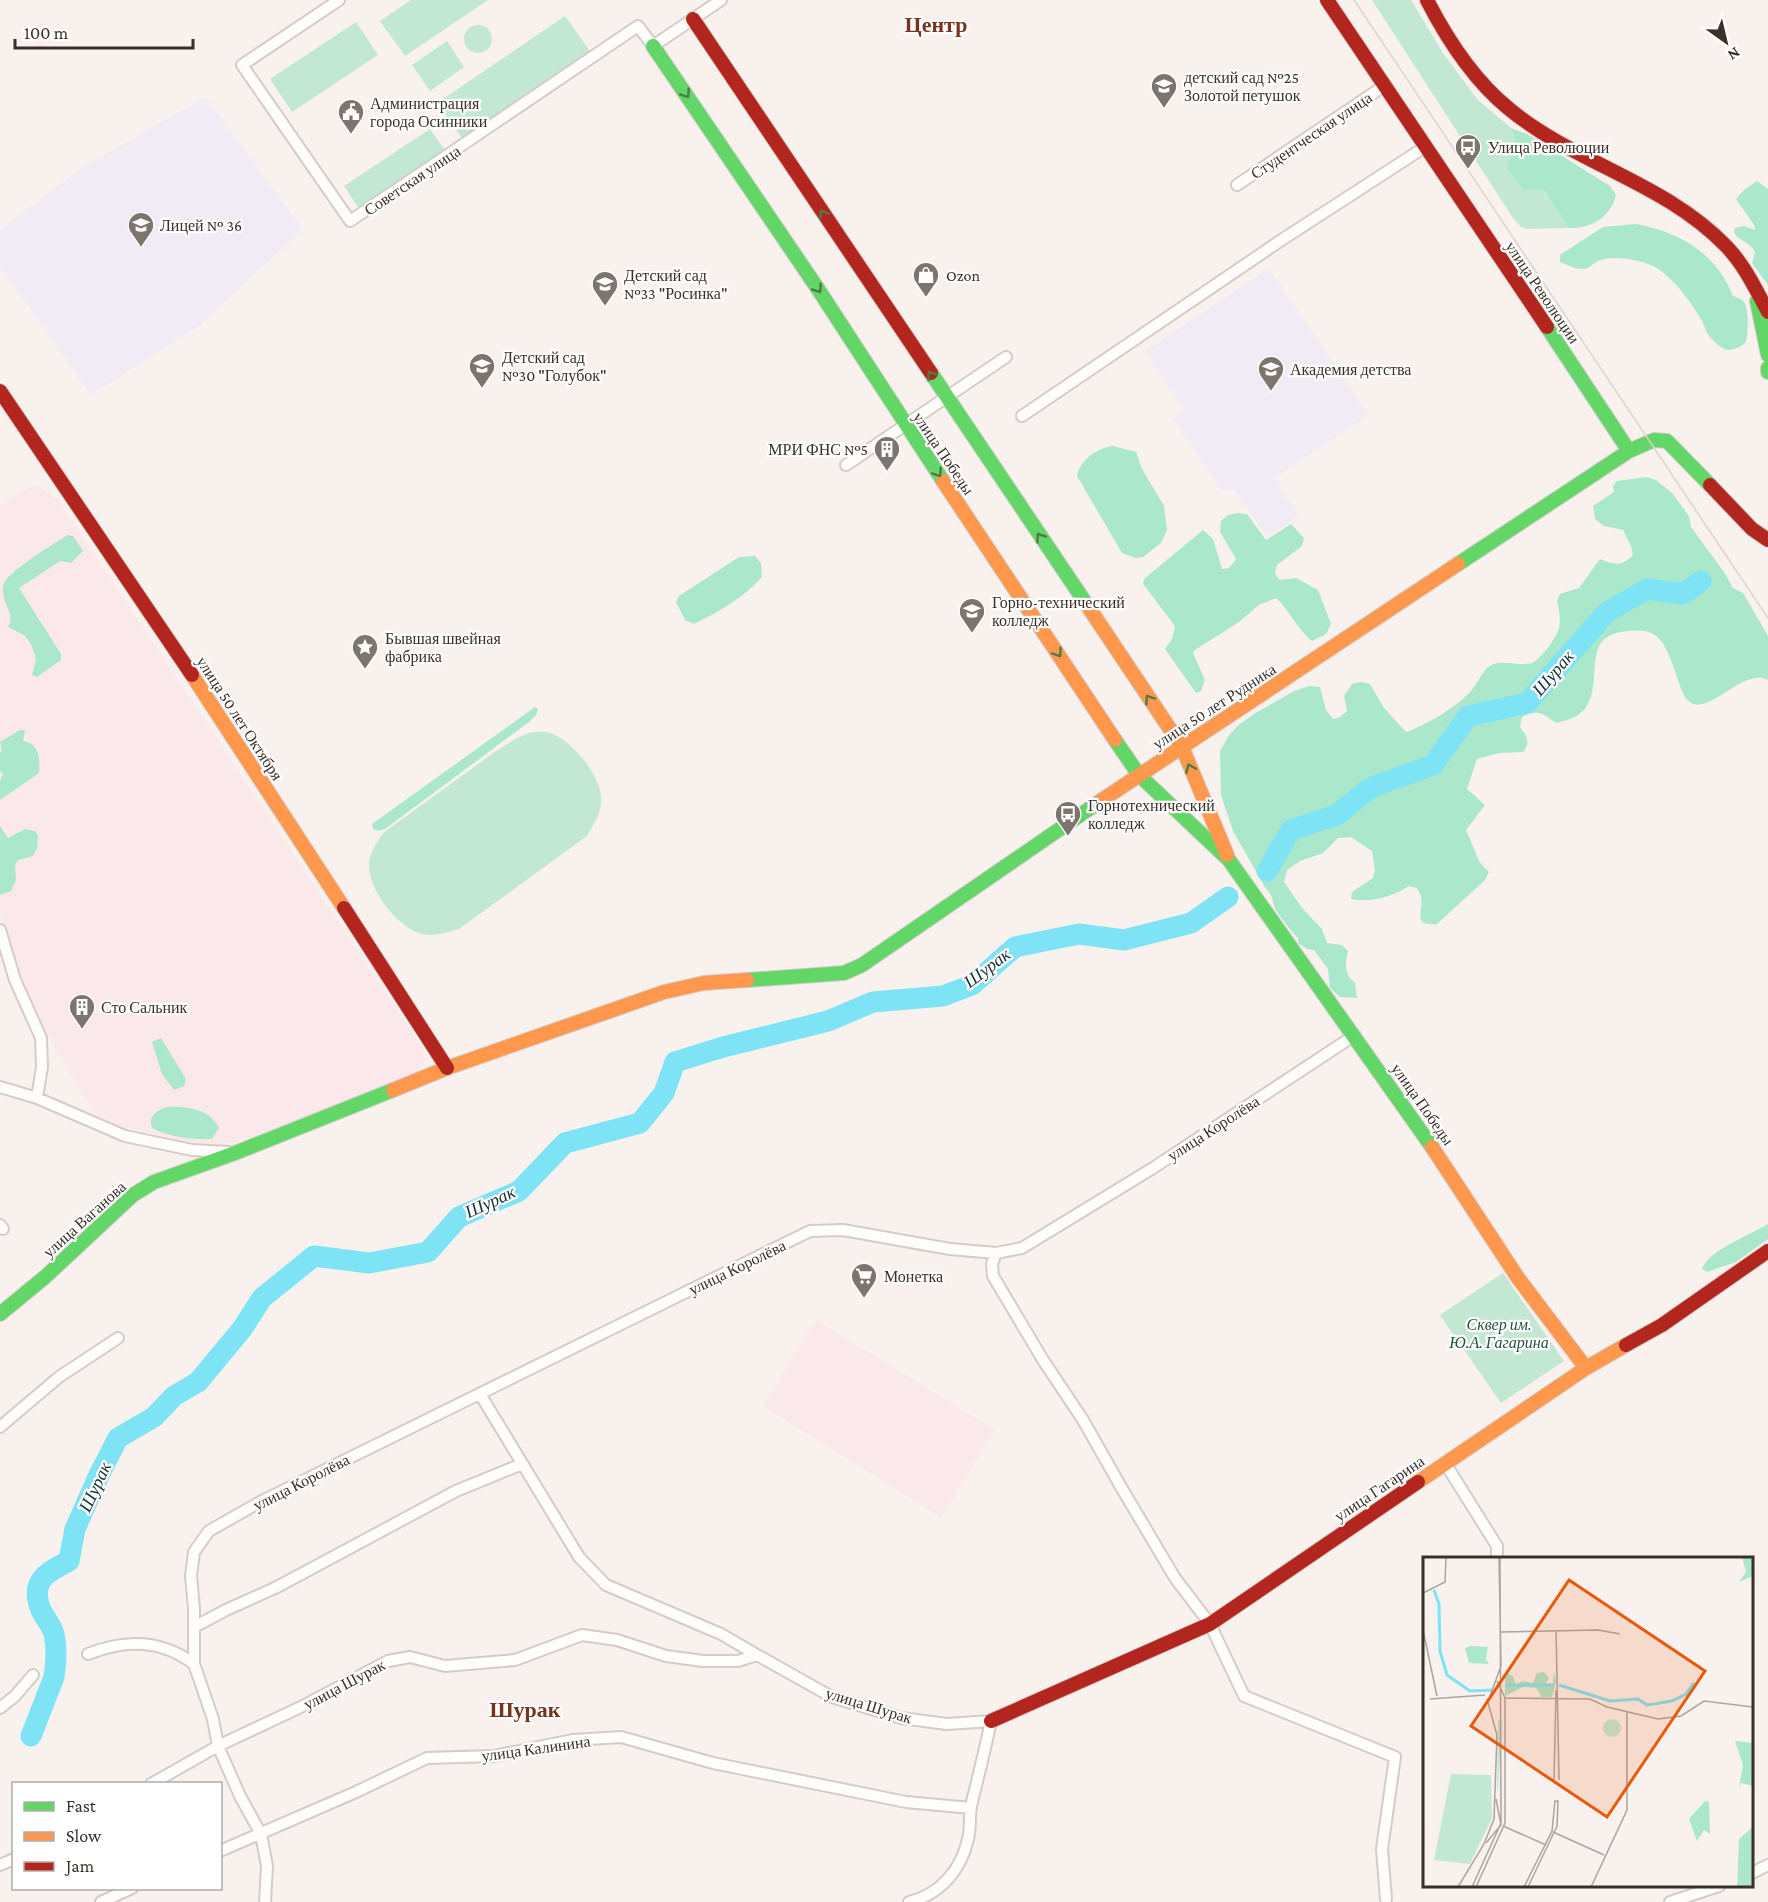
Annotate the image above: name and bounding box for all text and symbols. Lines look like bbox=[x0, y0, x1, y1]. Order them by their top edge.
scale bar bbox=[15, 12, 194, 50]
district label: Центр bbox=[905, 12, 967, 37]
north arrow bbox=[1696, 12, 1756, 72]
text: 100 m bbox=[24, 23, 69, 43]
text: N bbox=[1725, 44, 1743, 64]
place label: детский сад №25 Золотой петушок bbox=[1184, 69, 1301, 105]
school or university icon: детский сад №25 Золотой петушок bbox=[1149, 71, 1179, 109]
one-way arrow bbox=[679, 88, 690, 99]
street label: Студентческая улица bbox=[1248, 89, 1376, 183]
place label: Администрация города Осинники bbox=[370, 95, 488, 131]
public building icon: Администрация города Осинники bbox=[336, 97, 366, 135]
bus stop icon: Улица Революции bbox=[1453, 132, 1483, 170]
place label: Улица Революции bbox=[1488, 139, 1610, 157]
street label: Советская улица bbox=[361, 142, 464, 220]
one-way arrow bbox=[819, 209, 830, 220]
school or university icon: Лицей № 36 bbox=[126, 210, 156, 248]
place label: Лицей № 36 bbox=[160, 217, 242, 235]
street label: улица Революции bbox=[1501, 238, 1583, 347]
shop icon: Ozon bbox=[911, 260, 941, 298]
place label: Детский сад №33 "Росинка" bbox=[624, 267, 728, 302]
place label: Ozon bbox=[946, 267, 980, 284]
school or university icon: Детский сад №33 "Росинка" bbox=[590, 269, 620, 307]
one-way arrow bbox=[811, 282, 822, 293]
place label: Детский сад №30 "Голубок" bbox=[502, 349, 607, 385]
school or university icon: Детский сад №30 "Голубок" bbox=[467, 351, 497, 389]
school or university icon: Академия детства bbox=[1256, 354, 1286, 392]
place label: Академия детства bbox=[1290, 361, 1411, 379]
one-way arrow bbox=[927, 371, 938, 382]
street label: улица Победы bbox=[909, 409, 978, 498]
building icon: МРИ ФНС №5 bbox=[872, 434, 902, 472]
place label: МРИ ФНС №5 bbox=[768, 441, 868, 458]
one-way arrow bbox=[931, 467, 942, 478]
one-way arrow bbox=[1036, 533, 1047, 544]
place label: Горно-технический колледж bbox=[992, 594, 1125, 630]
school or university icon: Горно-технический колледж bbox=[957, 596, 987, 634]
place label: Бывшая швейная фабрика bbox=[385, 630, 501, 666]
place icon: Бывшая швейная фабрика bbox=[350, 632, 380, 670]
one-way arrow bbox=[1051, 646, 1062, 657]
water label: Шурак bbox=[1527, 646, 1578, 700]
street label: улица 50 лет Октября bbox=[192, 653, 286, 784]
street label: улица 50 лет Рудника bbox=[1150, 660, 1279, 753]
one-way arrow bbox=[1145, 695, 1156, 706]
one-way arrow bbox=[1185, 763, 1197, 774]
place label: Горнотехнический колледж bbox=[1088, 797, 1215, 833]
bus stop icon: Горнотехнический колледж bbox=[1053, 799, 1083, 837]
water label: Шурак bbox=[959, 944, 1015, 993]
building icon: Сто Сальник bbox=[67, 992, 97, 1030]
place label: Сто Сальник bbox=[101, 999, 188, 1016]
street label: улица Победы bbox=[1387, 1060, 1457, 1149]
street label: улица Королёва bbox=[1164, 1093, 1263, 1165]
street label: улица Ваганова bbox=[40, 1178, 130, 1262]
water label: Шурак bbox=[461, 1182, 519, 1223]
street label: улица Королёва bbox=[686, 1237, 789, 1299]
supermarket icon: Монетка bbox=[849, 1261, 879, 1299]
place label: Монетка bbox=[884, 1268, 943, 1285]
park label: Сквер им. Ю.А. Гагарина bbox=[1448, 1316, 1549, 1352]
street label: улица Королёва bbox=[250, 1451, 353, 1515]
street label: улица Гагарина bbox=[1331, 1452, 1428, 1525]
water label: Шурак bbox=[74, 1458, 115, 1516]
inset map bbox=[1423, 1557, 1753, 1887]
street label: улица Шурак bbox=[301, 1656, 388, 1714]
street label: улица Шурак bbox=[823, 1684, 914, 1728]
district label: Шурак bbox=[489, 1697, 561, 1722]
street label: улица Калинина bbox=[481, 1732, 592, 1766]
legend bbox=[12, 1782, 222, 1890]
text: Fast bbox=[66, 1796, 97, 1816]
text: Slow bbox=[66, 1826, 102, 1846]
text: Jam bbox=[64, 1856, 95, 1876]

